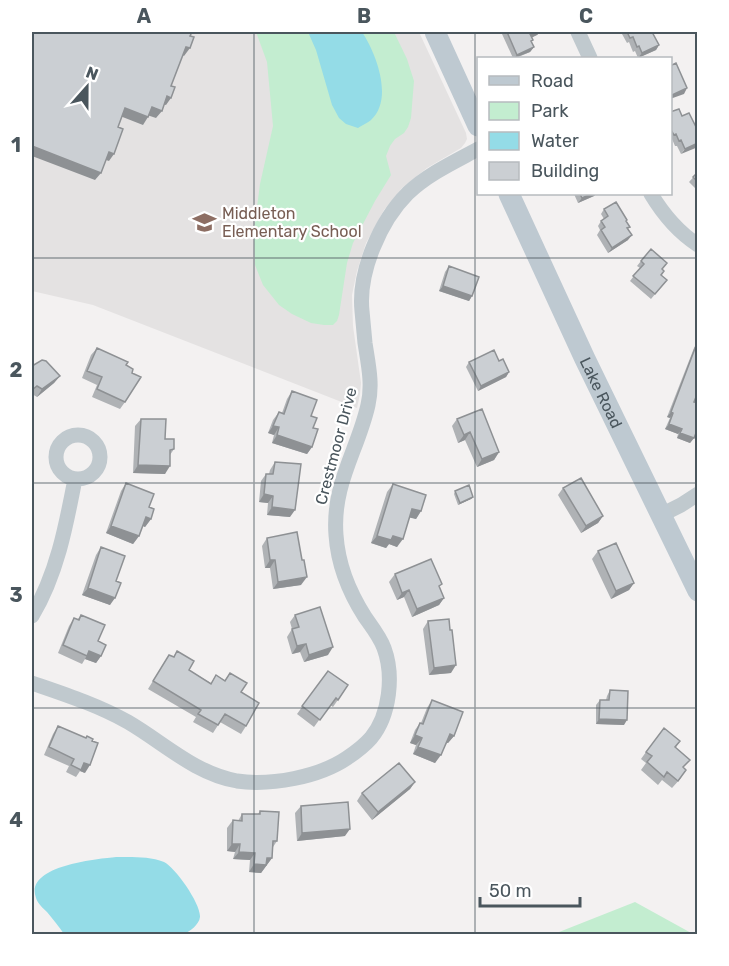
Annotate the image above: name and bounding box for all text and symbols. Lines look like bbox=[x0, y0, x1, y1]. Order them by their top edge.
text: A bbox=[137, 4, 152, 28]
text: B bbox=[357, 4, 371, 28]
text: C bbox=[579, 4, 593, 28]
north arrow bbox=[57, 57, 117, 117]
legend bbox=[477, 57, 672, 195]
text: N bbox=[83, 63, 101, 84]
text: Road bbox=[531, 70, 574, 92]
text: Park bbox=[531, 100, 569, 122]
text: Water bbox=[531, 130, 579, 152]
text: 1 bbox=[11, 133, 21, 157]
text: Building bbox=[531, 160, 599, 182]
place label: Middleton Elementary School bbox=[222, 204, 362, 241]
school or university icon: Middleton Elementary School bbox=[191, 209, 217, 235]
street label: Lake Road bbox=[576, 354, 627, 431]
text: 2 bbox=[10, 358, 23, 382]
street label: Crestmoor Drive bbox=[311, 385, 361, 507]
text: 3 bbox=[9, 583, 23, 607]
text: 4 bbox=[9, 808, 23, 832]
scale bar bbox=[480, 870, 580, 908]
text: 50 m bbox=[489, 880, 532, 902]

